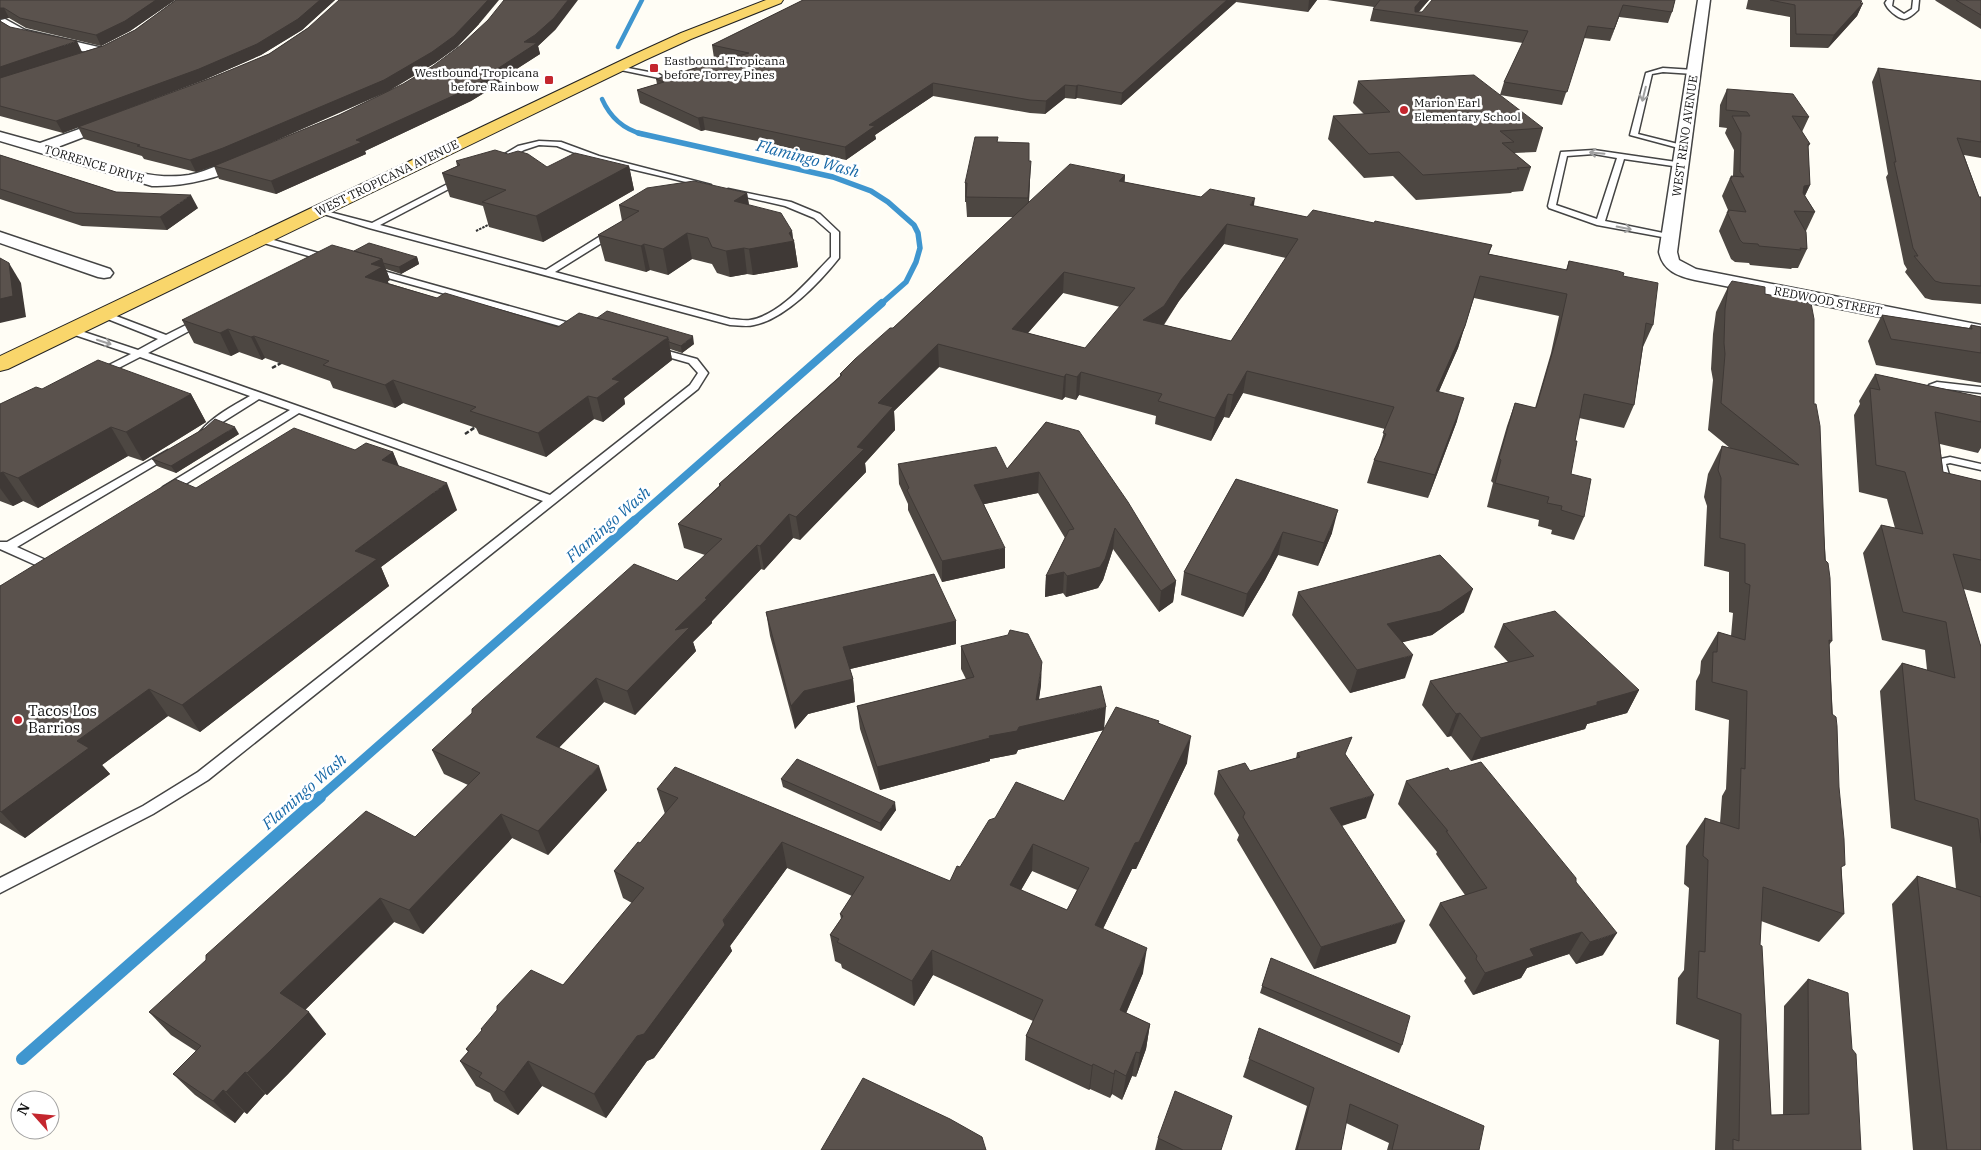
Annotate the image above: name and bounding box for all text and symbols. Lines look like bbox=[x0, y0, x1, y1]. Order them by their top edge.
place label: Eastbound Tropicana before Torrey Pines bbox=[664, 53, 786, 82]
marker: Eastbound Tropicana before Torrey Pines bbox=[648, 62, 660, 74]
place label: Westbound Tropicana before Rainbow bbox=[414, 65, 540, 94]
marker: Westbound Tropicana before Rainbow bbox=[543, 74, 555, 86]
street label: WEST RENO AVENUE bbox=[1669, 74, 1700, 198]
one-way arrow bbox=[1639, 85, 1648, 101]
place label: Marion Earl Elementary School bbox=[1414, 95, 1521, 124]
marker: Marion Earl Elementary School bbox=[1398, 104, 1410, 116]
water label: Flamingo Wash bbox=[753, 134, 862, 181]
street label: WEST TROPICANA AVENUE bbox=[312, 136, 461, 219]
street label: TORRENCE DRIVE bbox=[42, 141, 146, 186]
one-way arrow bbox=[1590, 148, 1606, 158]
one-way arrow bbox=[1616, 224, 1632, 233]
street label: REDWOOD STREET bbox=[1773, 283, 1884, 318]
one-way arrow bbox=[96, 338, 111, 347]
water label: Flamingo Wash bbox=[561, 482, 655, 567]
place label: Tacos Los Barrios bbox=[28, 701, 97, 737]
marker: Tacos Los Barrios bbox=[12, 714, 24, 726]
water label: Flamingo Wash bbox=[257, 749, 351, 834]
north arrow bbox=[10, 1090, 60, 1140]
text: N bbox=[13, 1100, 34, 1118]

